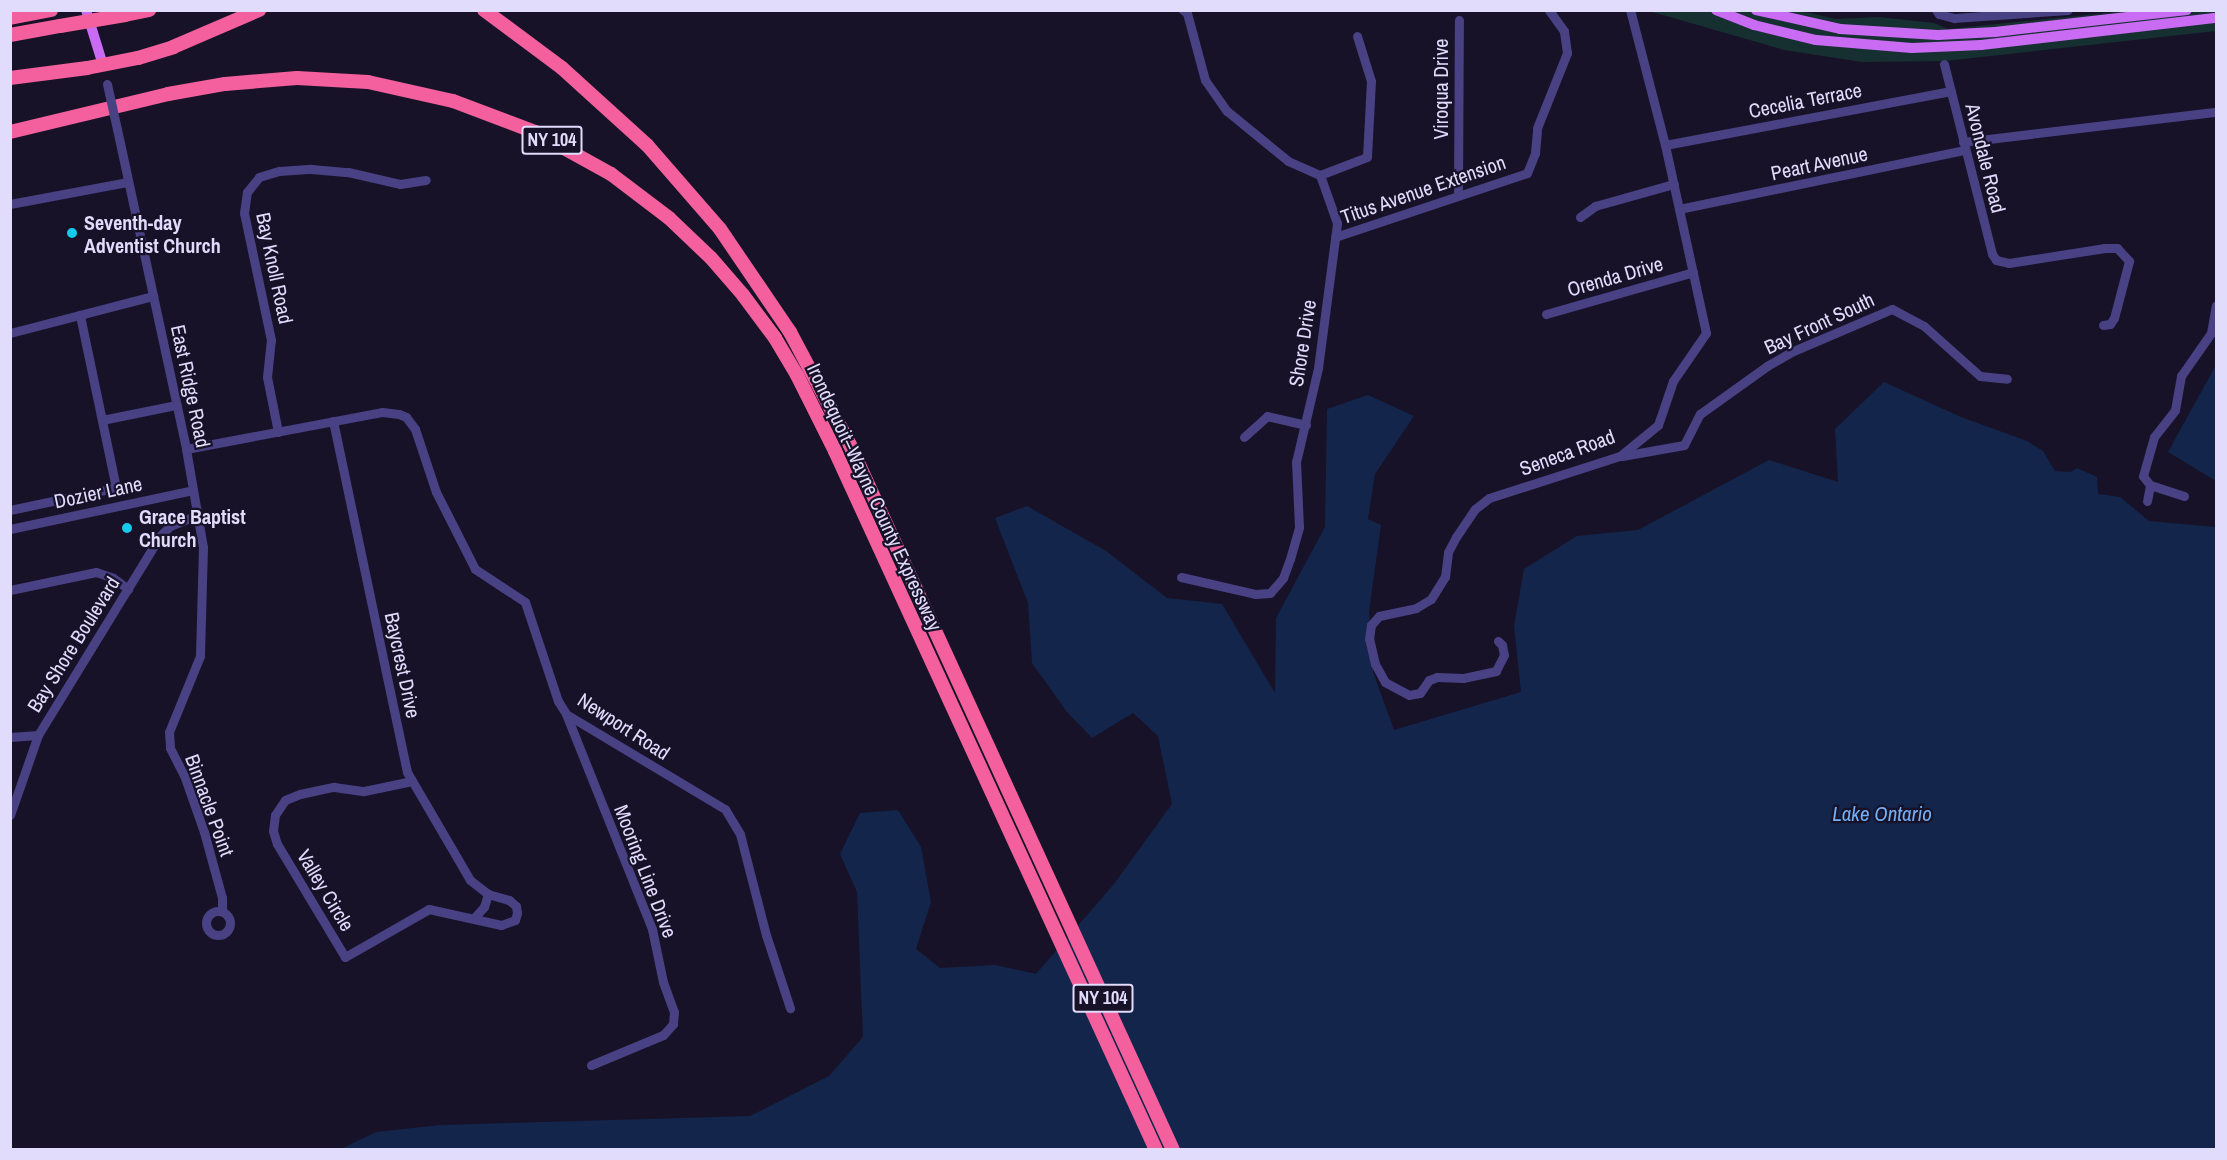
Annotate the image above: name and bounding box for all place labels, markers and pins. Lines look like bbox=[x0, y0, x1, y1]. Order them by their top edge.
place label: Seventh-day Adventist Church bbox=[84, 210, 221, 257]
marker: Seventh-day Adventist Church bbox=[65, 226, 79, 240]
place label: Grace Baptist Church bbox=[139, 504, 246, 551]
marker: Grace Baptist Church bbox=[120, 521, 134, 535]

